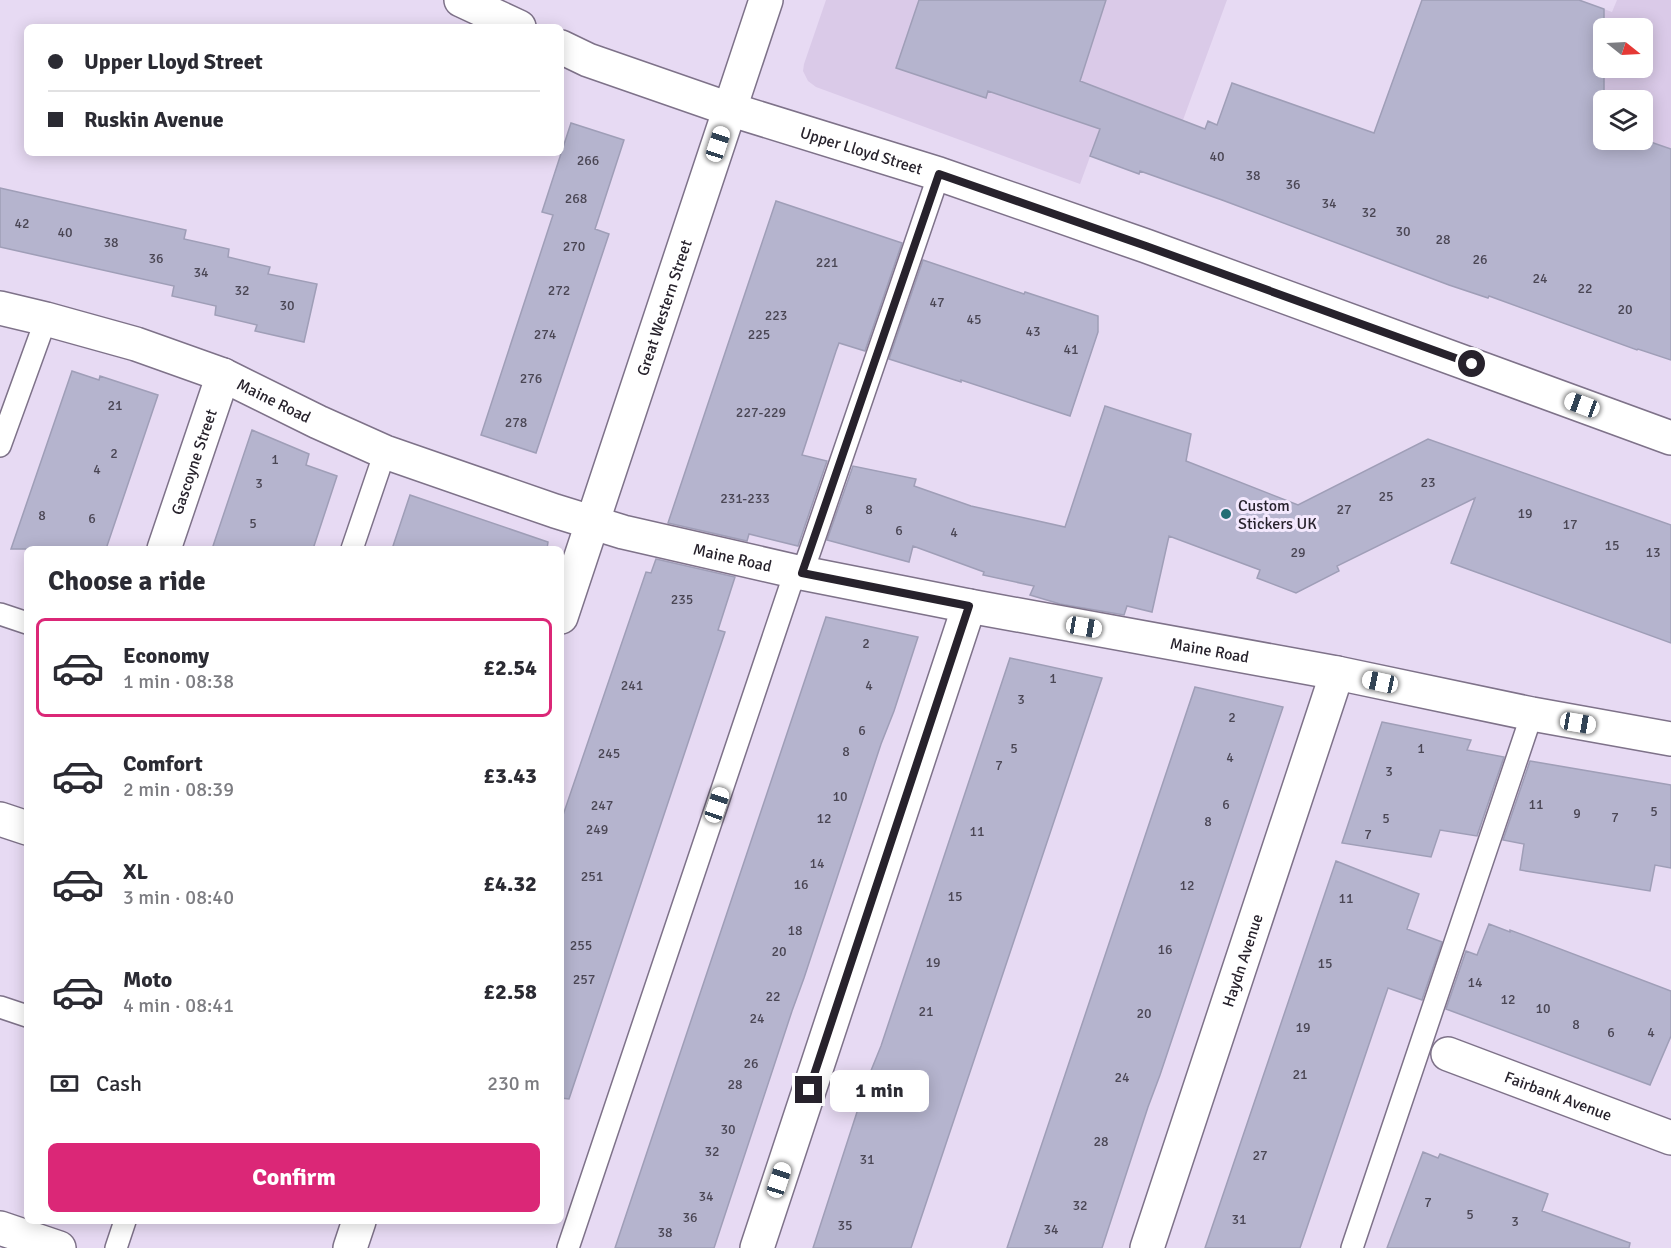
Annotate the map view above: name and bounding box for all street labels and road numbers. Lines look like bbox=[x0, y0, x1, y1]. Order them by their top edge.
street label: Upper Lloyd Street bbox=[798, 123, 925, 179]
street label: Great Western Street bbox=[633, 237, 697, 379]
street label: Maine Road bbox=[233, 374, 314, 428]
street label: Gascoyne Street bbox=[167, 406, 222, 518]
street label: Maine Road bbox=[691, 539, 774, 577]
street label: Maine Road bbox=[1168, 634, 1251, 668]
street label: Haydn Avenue bbox=[1218, 911, 1268, 1010]
street label: Fairbank Avenue bbox=[1502, 1067, 1615, 1126]

